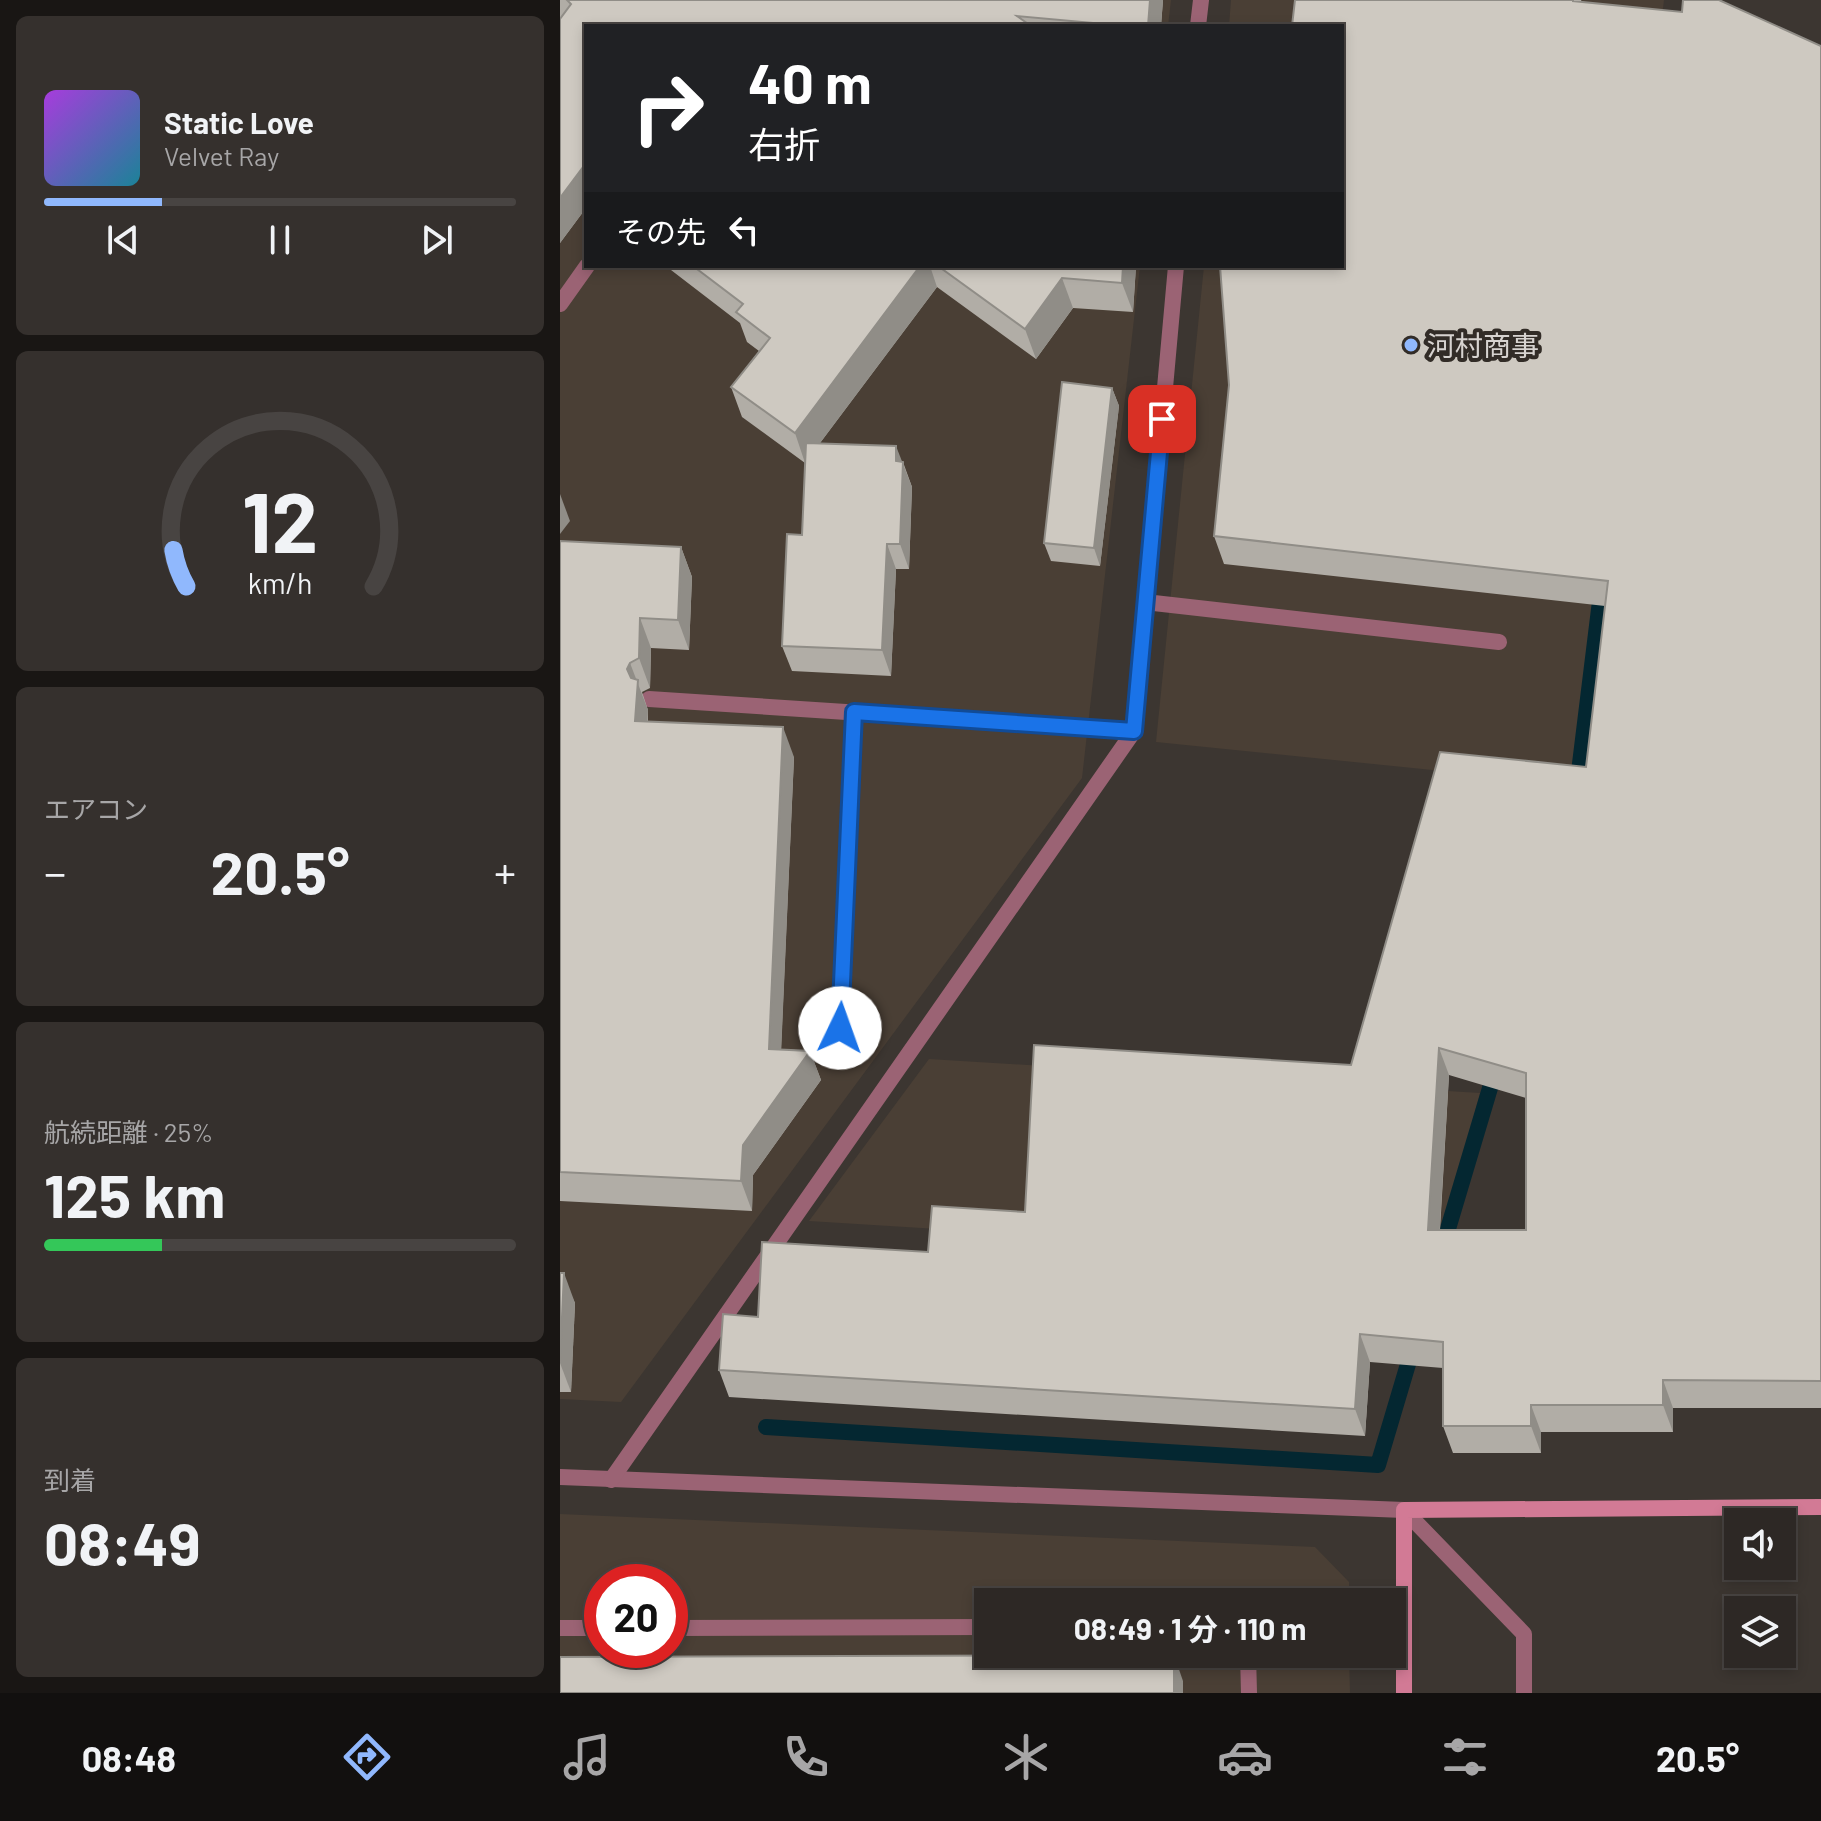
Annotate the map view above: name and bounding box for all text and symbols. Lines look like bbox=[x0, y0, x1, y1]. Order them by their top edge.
text: 40 m bbox=[748, 48, 872, 115]
icon: right bbox=[616, 56, 720, 160]
text: Static Love bbox=[164, 104, 314, 140]
text: 右折 bbox=[748, 122, 820, 165]
text: Velvet Ray bbox=[164, 140, 279, 171]
icon: left bbox=[722, 208, 766, 252]
text: その先 bbox=[616, 213, 706, 249]
icon: previous bbox=[101, 218, 145, 262]
icon: pause bbox=[258, 218, 302, 262]
icon: next bbox=[415, 218, 459, 262]
place label: 河村商事 bbox=[1427, 328, 1539, 362]
marker: 河村商事 bbox=[1402, 336, 1420, 354]
pin bbox=[1128, 385, 1196, 453]
icon: arrive bbox=[1140, 397, 1184, 441]
text: 12 bbox=[242, 470, 318, 570]
text: km/h bbox=[248, 565, 312, 600]
text: エアコン bbox=[44, 793, 148, 824]
text: 20.5° bbox=[211, 835, 349, 907]
text: − bbox=[44, 845, 66, 898]
text: + bbox=[494, 845, 516, 898]
position arrow bbox=[798, 986, 882, 1070]
text: 航続距離 · 25% bbox=[44, 1116, 213, 1147]
text: 125 km bbox=[44, 1158, 225, 1230]
text: 到着 bbox=[44, 1464, 96, 1495]
text: 08:49 bbox=[44, 1506, 201, 1578]
map controls bbox=[1724, 1508, 1796, 1668]
button: sound bbox=[1724, 1508, 1796, 1580]
speed limit sign: 20 bbox=[584, 1564, 688, 1668]
button: layers bbox=[1724, 1596, 1796, 1668]
text: 08:49 · 1 分 · 110 m bbox=[1074, 1610, 1306, 1646]
icon: directions bbox=[339, 1729, 395, 1785]
icon: music bbox=[559, 1729, 615, 1785]
icon: phone bbox=[778, 1729, 834, 1785]
icon: climate bbox=[998, 1729, 1054, 1785]
icon: car bbox=[1217, 1729, 1273, 1785]
icon: filters bbox=[1437, 1729, 1493, 1785]
text: 08:48 bbox=[82, 1736, 176, 1779]
text: 20.5° bbox=[1656, 1736, 1739, 1779]

